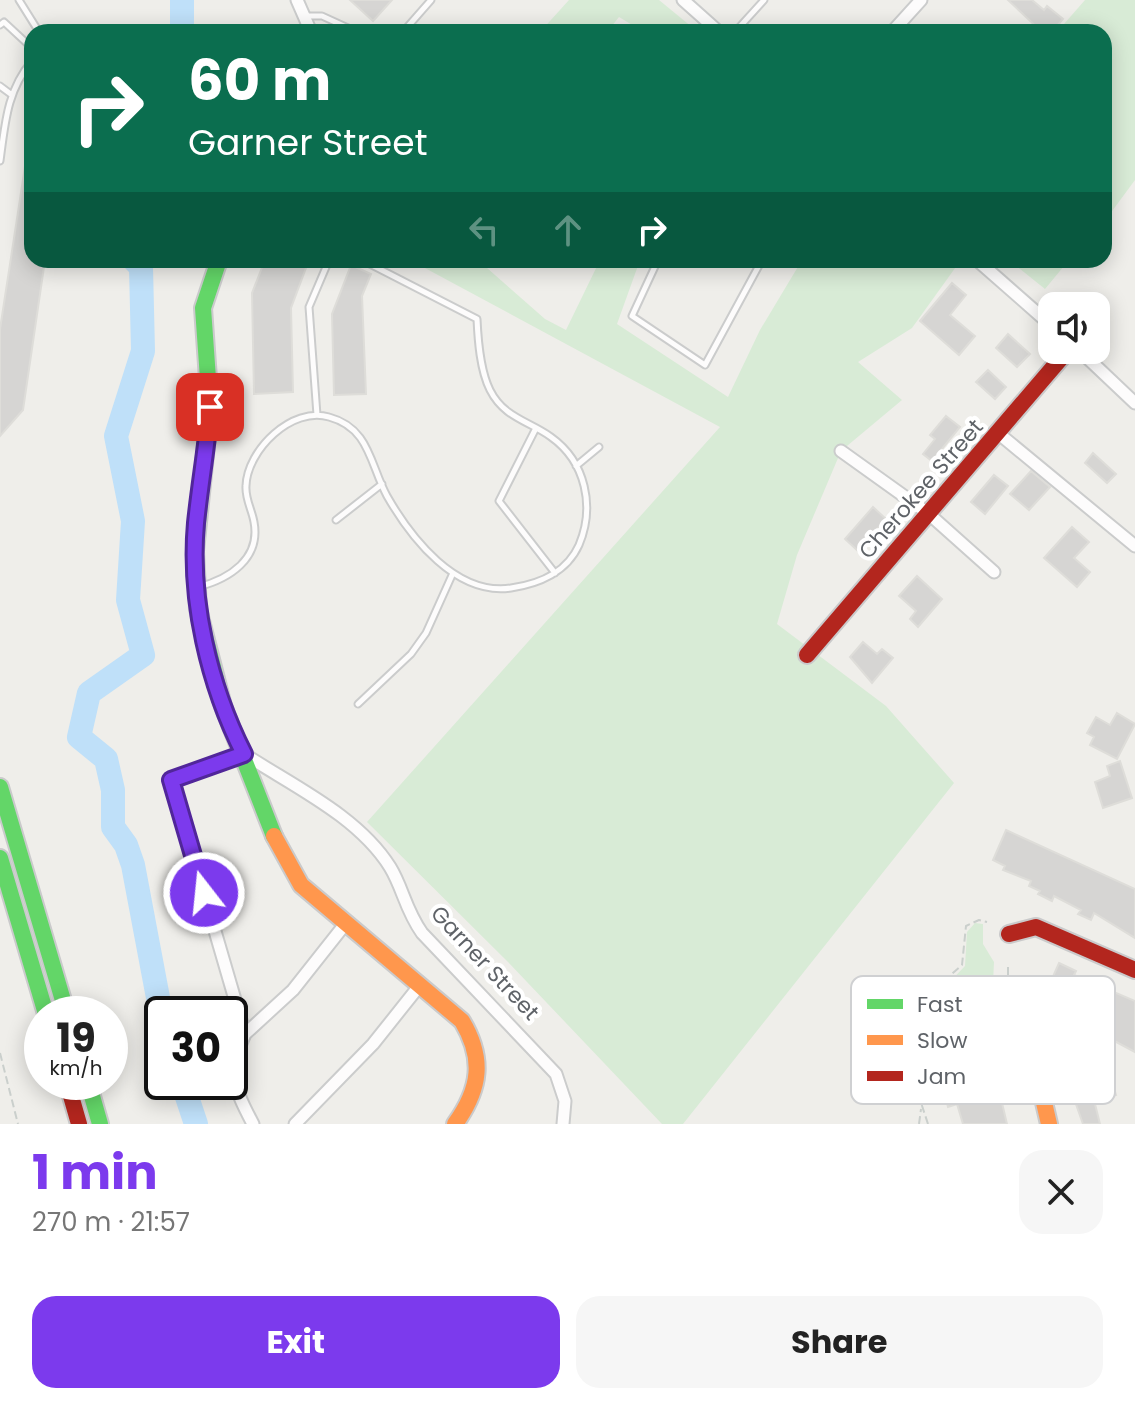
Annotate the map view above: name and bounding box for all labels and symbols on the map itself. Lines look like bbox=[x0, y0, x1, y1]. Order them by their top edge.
pin bbox=[176, 373, 244, 441]
street label: Cherokee Street bbox=[852, 412, 990, 566]
position arrow bbox=[162, 851, 246, 935]
street label: Garner Street bbox=[424, 899, 546, 1027]
legend bbox=[851, 976, 1115, 1104]
text: Fast bbox=[917, 989, 962, 1020]
speed limit sign: 30 bbox=[144, 996, 248, 1100]
text: Slow bbox=[917, 1025, 967, 1056]
text: Jam bbox=[917, 1061, 966, 1092]

